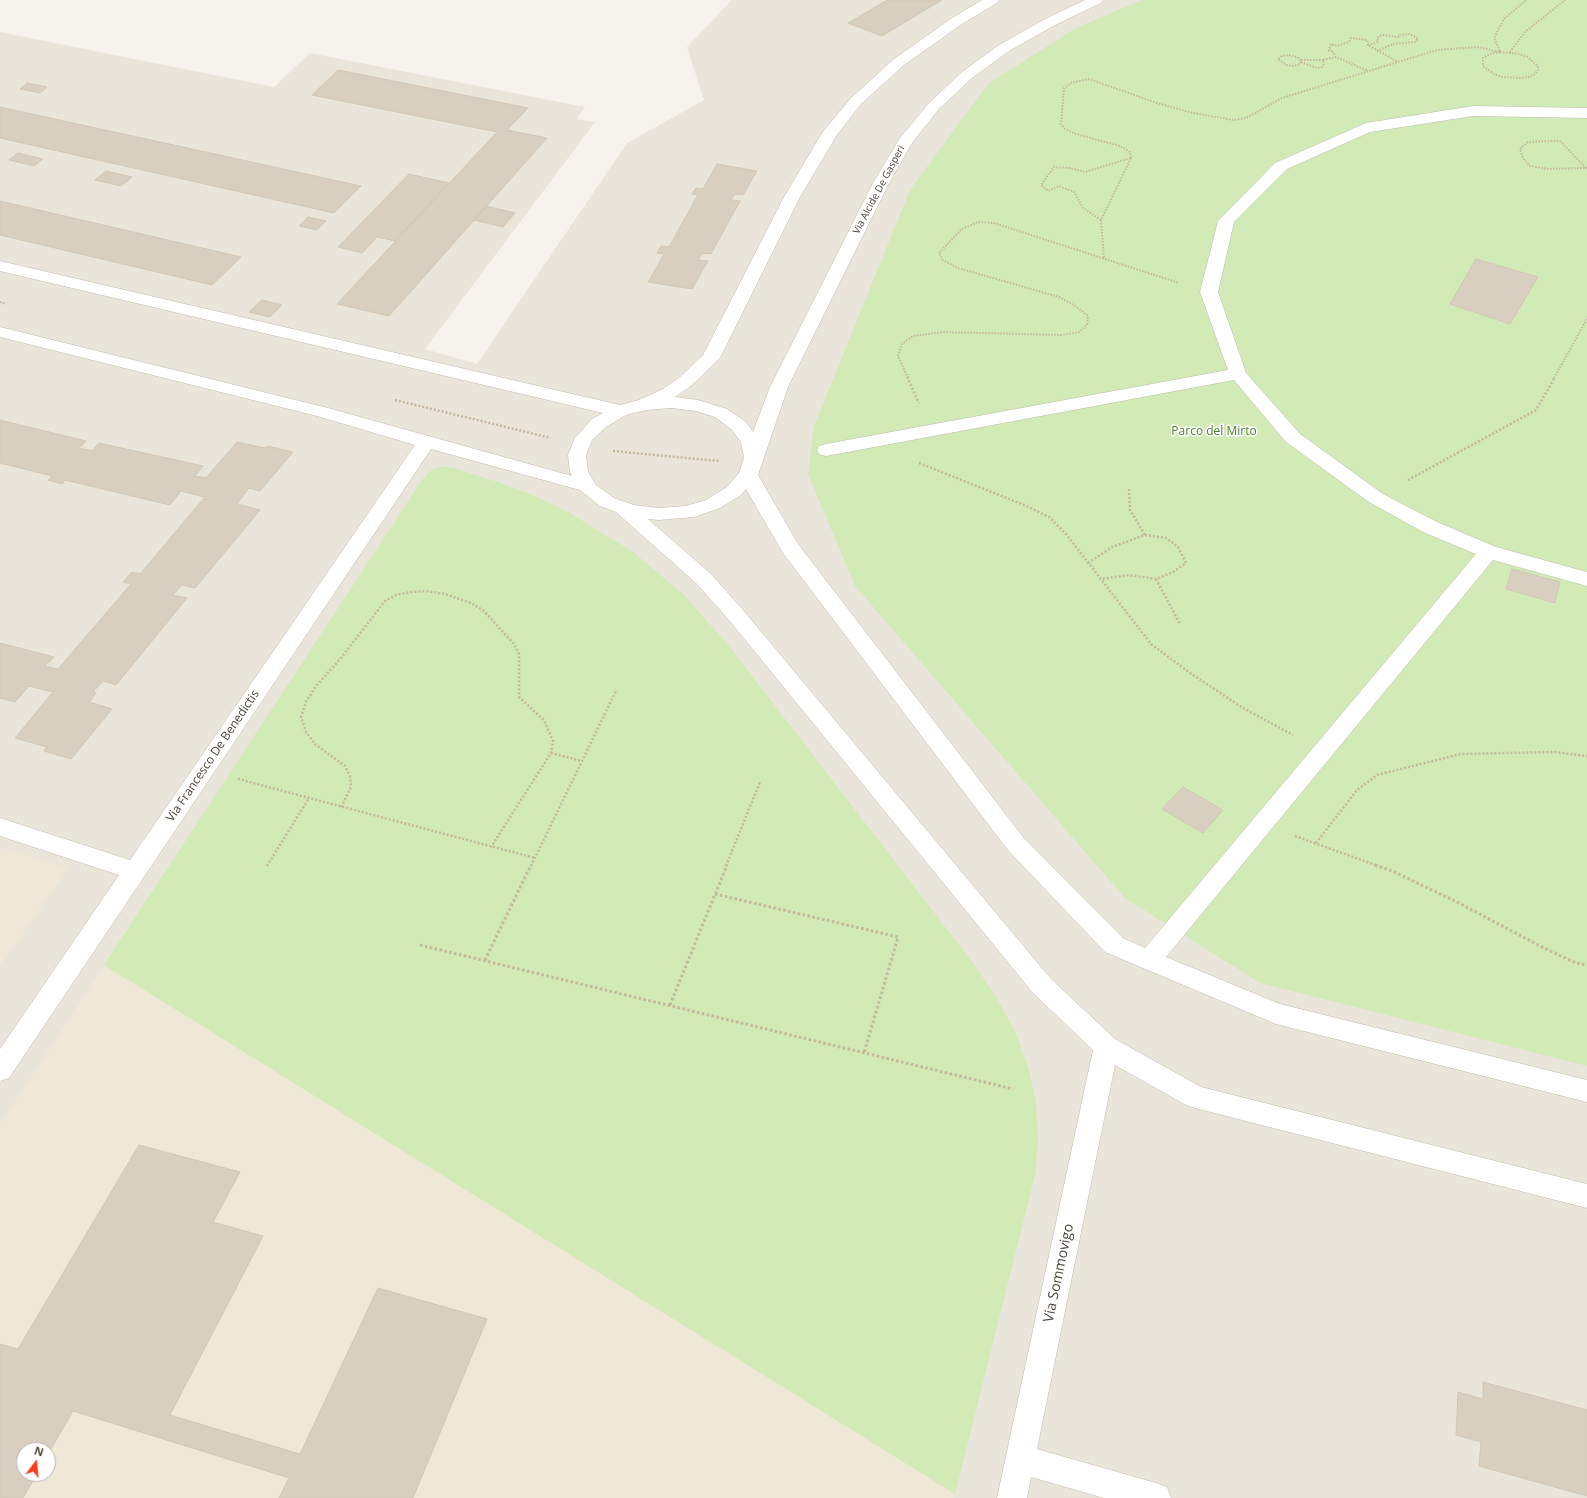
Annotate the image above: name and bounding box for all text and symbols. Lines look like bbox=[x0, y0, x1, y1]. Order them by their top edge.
street label: Via Alcide De Gasperi bbox=[851, 144, 907, 236]
park label: Parco del Mirto bbox=[1171, 425, 1257, 439]
street label: Via Francesco De Benedictis bbox=[164, 687, 262, 825]
street label: Via Sommovigo bbox=[1040, 1222, 1078, 1324]
north arrow bbox=[16, 1442, 56, 1482]
text: N bbox=[33, 1443, 46, 1459]

